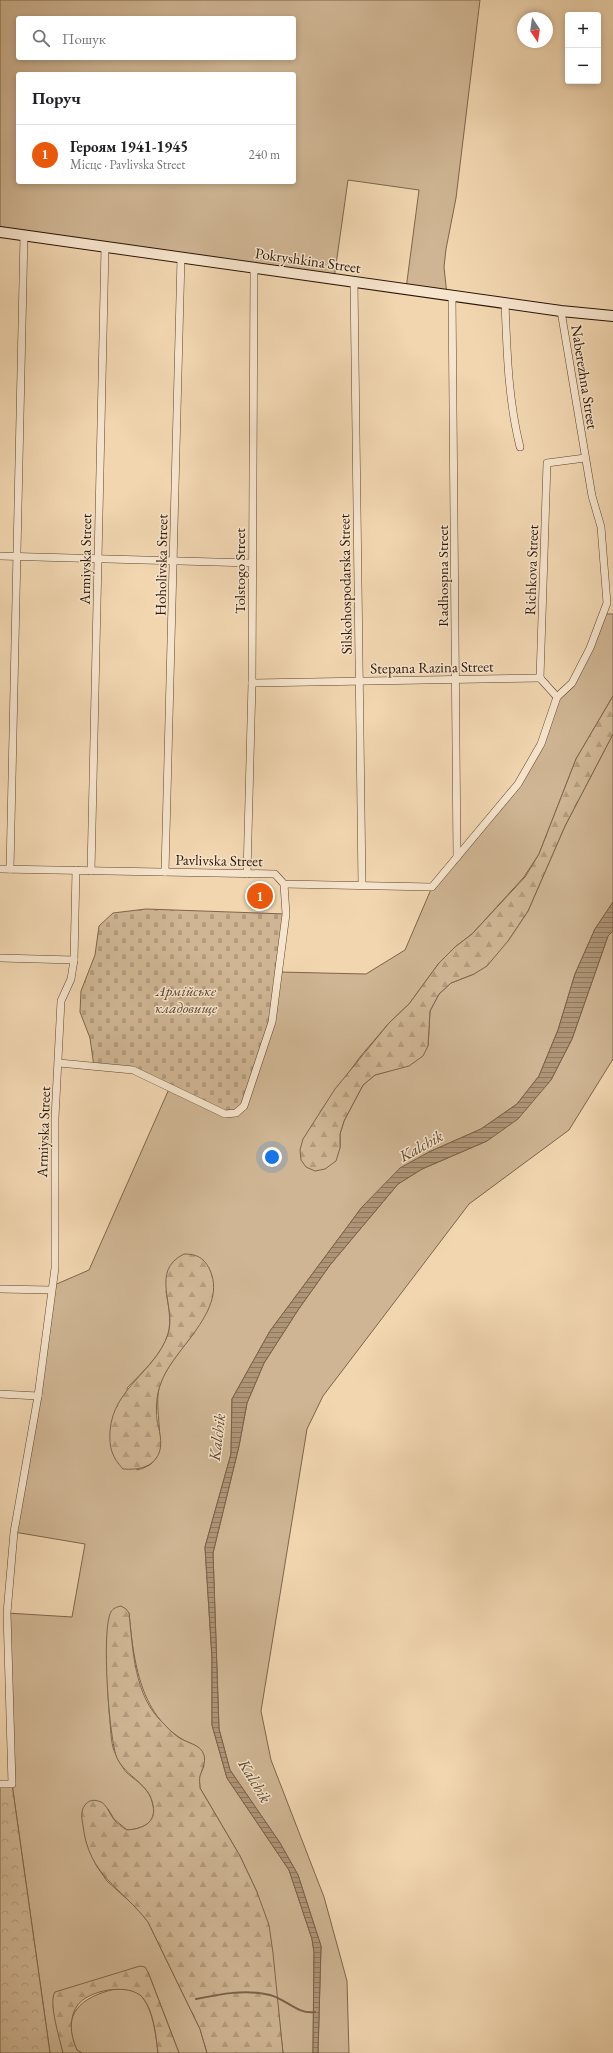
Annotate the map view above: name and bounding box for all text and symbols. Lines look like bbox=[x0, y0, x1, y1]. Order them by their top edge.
north arrow bbox=[517, 12, 553, 48]
map controls bbox=[565, 12, 601, 84]
button: + bbox=[565, 12, 601, 48]
search box bbox=[16, 16, 296, 60]
icon: search bbox=[30, 27, 52, 49]
text: Пошук bbox=[62, 29, 106, 48]
button: − bbox=[565, 48, 601, 84]
text: Поруч bbox=[32, 87, 81, 109]
text: Героям 1941-1945 bbox=[70, 137, 188, 156]
text: 1 bbox=[42, 146, 48, 163]
text: 240 m bbox=[249, 146, 280, 163]
text: Місце · Pavlivska Street bbox=[70, 156, 185, 173]
street label: Pokryshkina Street bbox=[254, 243, 362, 277]
street label: Naberezhna Street bbox=[567, 323, 603, 431]
street label: Armiyska Street bbox=[75, 513, 95, 606]
street label: Silskohospodarska Street bbox=[334, 513, 356, 655]
street label: Hoholivska Street bbox=[151, 514, 171, 616]
street label: Richkova Street bbox=[520, 524, 542, 616]
street label: Radhospna Street bbox=[433, 525, 452, 627]
street label: Tolstogo Street bbox=[230, 528, 249, 614]
street label: Stepana Razina Street bbox=[370, 656, 494, 678]
street label: Pavlivska Street bbox=[175, 850, 263, 870]
pin: 1 bbox=[247, 881, 273, 911]
park label: Армійське кладовище bbox=[155, 981, 218, 1017]
street label: Armiyska Street bbox=[32, 1086, 54, 1179]
water label: Kalchik bbox=[394, 1125, 447, 1167]
your location bbox=[262, 1147, 282, 1167]
water label: Kalchik bbox=[204, 1412, 230, 1463]
water label: Kalchik bbox=[233, 1754, 277, 1807]

